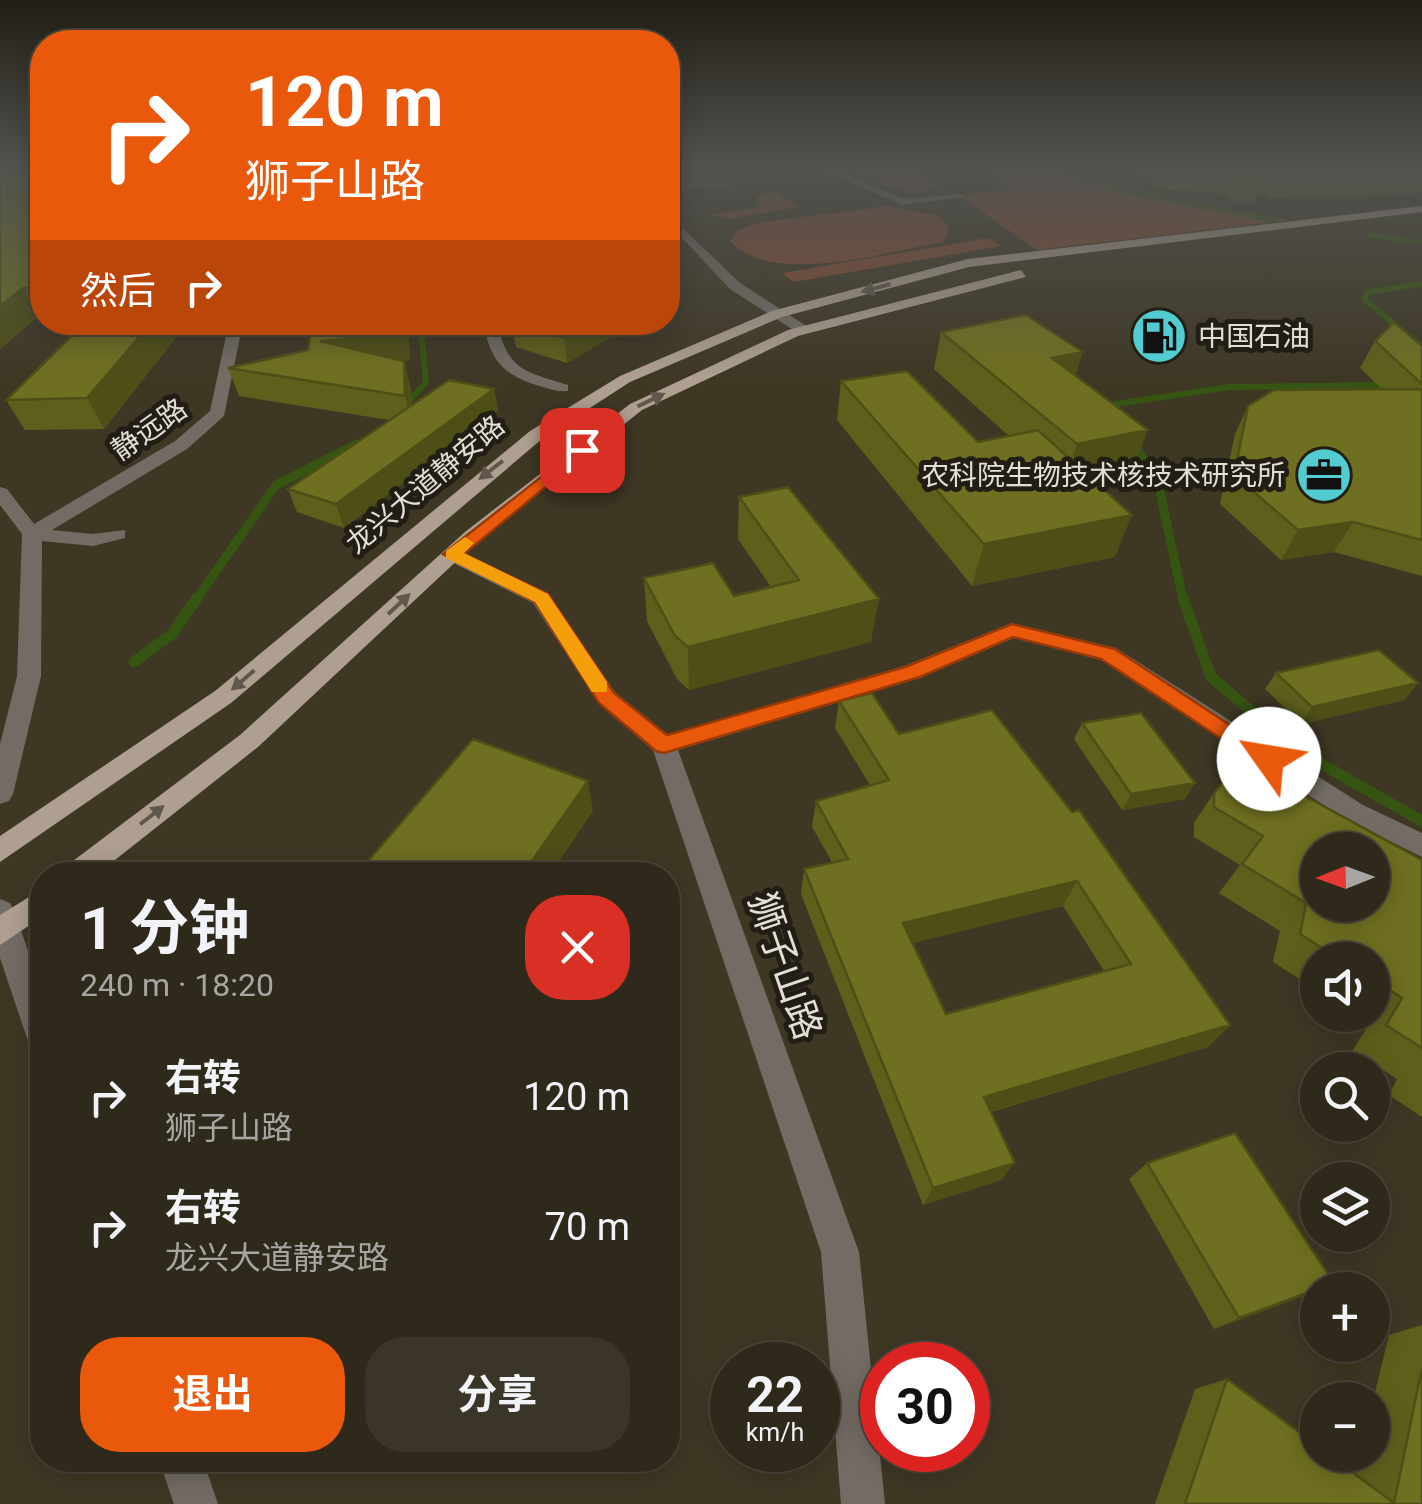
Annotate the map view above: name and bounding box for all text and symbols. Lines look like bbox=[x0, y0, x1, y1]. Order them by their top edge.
text: 120 m bbox=[245, 61, 444, 143]
icon: right bbox=[80, 70, 210, 200]
text: 狮子山路 bbox=[245, 155, 425, 208]
icon: right bbox=[176, 260, 231, 315]
text: 然后 bbox=[80, 269, 156, 313]
one-way arrow bbox=[860, 281, 891, 296]
fuel station icon: 中国石油 bbox=[1129, 306, 1189, 366]
place label: 中国石油 bbox=[1198, 320, 1310, 353]
one-way arrow bbox=[637, 391, 666, 408]
street label: 静远路 bbox=[105, 392, 193, 467]
pin bbox=[540, 408, 625, 493]
street label: 龙兴大道静安路 bbox=[340, 409, 511, 560]
icon: arrive bbox=[555, 423, 610, 478]
office icon: 农科院生物技术核技术研究所 bbox=[1294, 445, 1354, 505]
place label: 农科院生物技术核技术研究所 bbox=[921, 459, 1285, 492]
one-way arrow bbox=[478, 460, 504, 480]
one-way arrow bbox=[386, 593, 411, 615]
one-way arrow bbox=[230, 669, 255, 691]
position arrow bbox=[1217, 707, 1321, 811]
one-way arrow bbox=[139, 805, 165, 826]
north arrow bbox=[1300, 832, 1390, 922]
map controls bbox=[1300, 832, 1390, 1472]
street label: 狮子山路 bbox=[739, 887, 831, 1045]
text: 1 分钟 bbox=[80, 893, 249, 964]
button: close bbox=[525, 895, 630, 1000]
button: sound bbox=[1300, 942, 1390, 1032]
text: 240 m · 18:20 bbox=[80, 966, 274, 1004]
button: search bbox=[1300, 1052, 1390, 1142]
text: 右转 bbox=[165, 1056, 241, 1100]
icon: right bbox=[80, 1070, 135, 1125]
text: 120 m bbox=[523, 1075, 630, 1119]
text: 狮子山路 bbox=[165, 1109, 293, 1147]
button: layers bbox=[1300, 1162, 1390, 1252]
text: 右转 bbox=[165, 1186, 241, 1230]
icon: right bbox=[80, 1200, 135, 1255]
text: 70 m bbox=[545, 1205, 630, 1249]
text: 龙兴大道静安路 bbox=[165, 1239, 389, 1277]
button: + bbox=[1300, 1272, 1390, 1362]
button: 退出 bbox=[80, 1337, 345, 1452]
button: 分享 bbox=[365, 1337, 630, 1452]
speed limit sign: 30 bbox=[860, 1342, 990, 1472]
text: 22 bbox=[746, 1366, 804, 1424]
button: − bbox=[1300, 1382, 1390, 1472]
text: km/h bbox=[746, 1418, 804, 1447]

